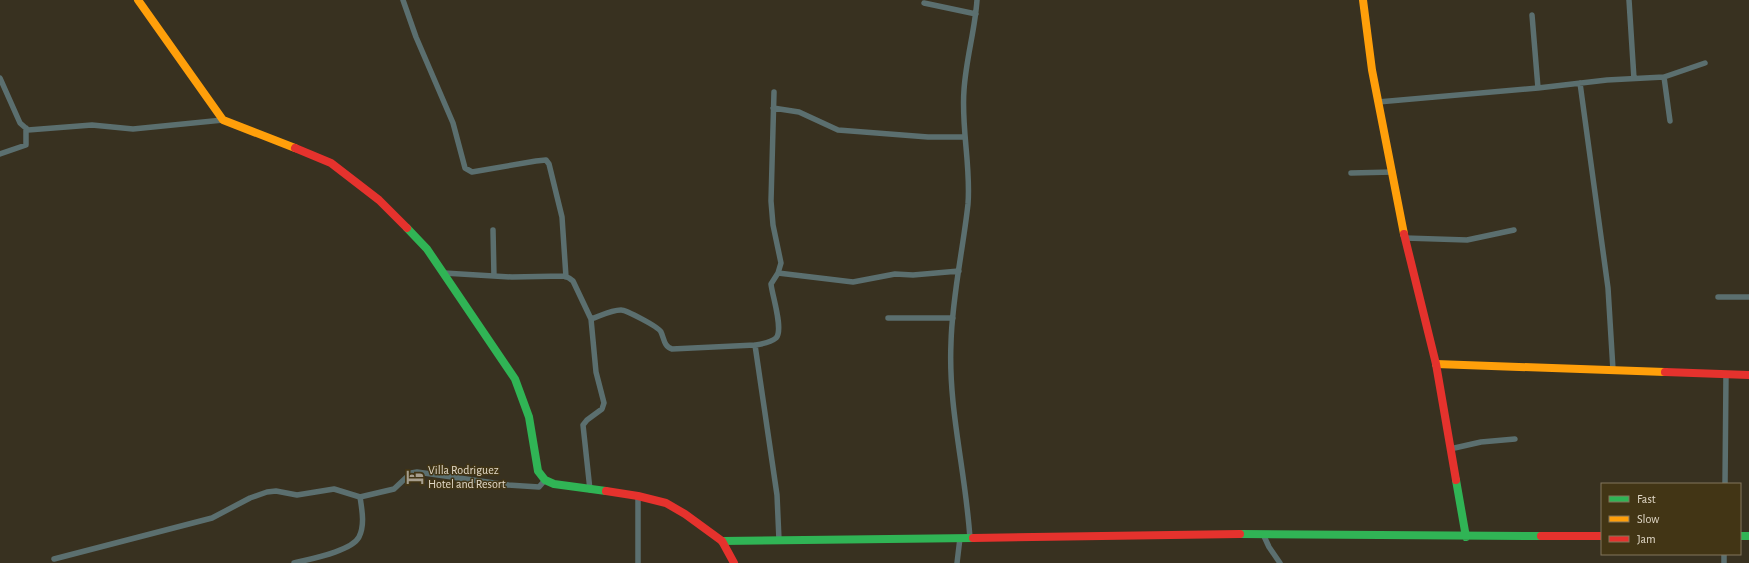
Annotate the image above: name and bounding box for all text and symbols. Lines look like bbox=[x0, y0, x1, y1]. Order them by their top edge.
place label: Villa Rodriguez Hotel and Resort bbox=[428, 464, 506, 490]
hotel icon: Villa Rodriguez Hotel and Resort bbox=[405, 467, 425, 487]
legend bbox=[1601, 483, 1741, 555]
text: Fast bbox=[1637, 493, 1656, 505]
text: Slow bbox=[1637, 513, 1659, 525]
text: Jam bbox=[1637, 533, 1656, 545]

